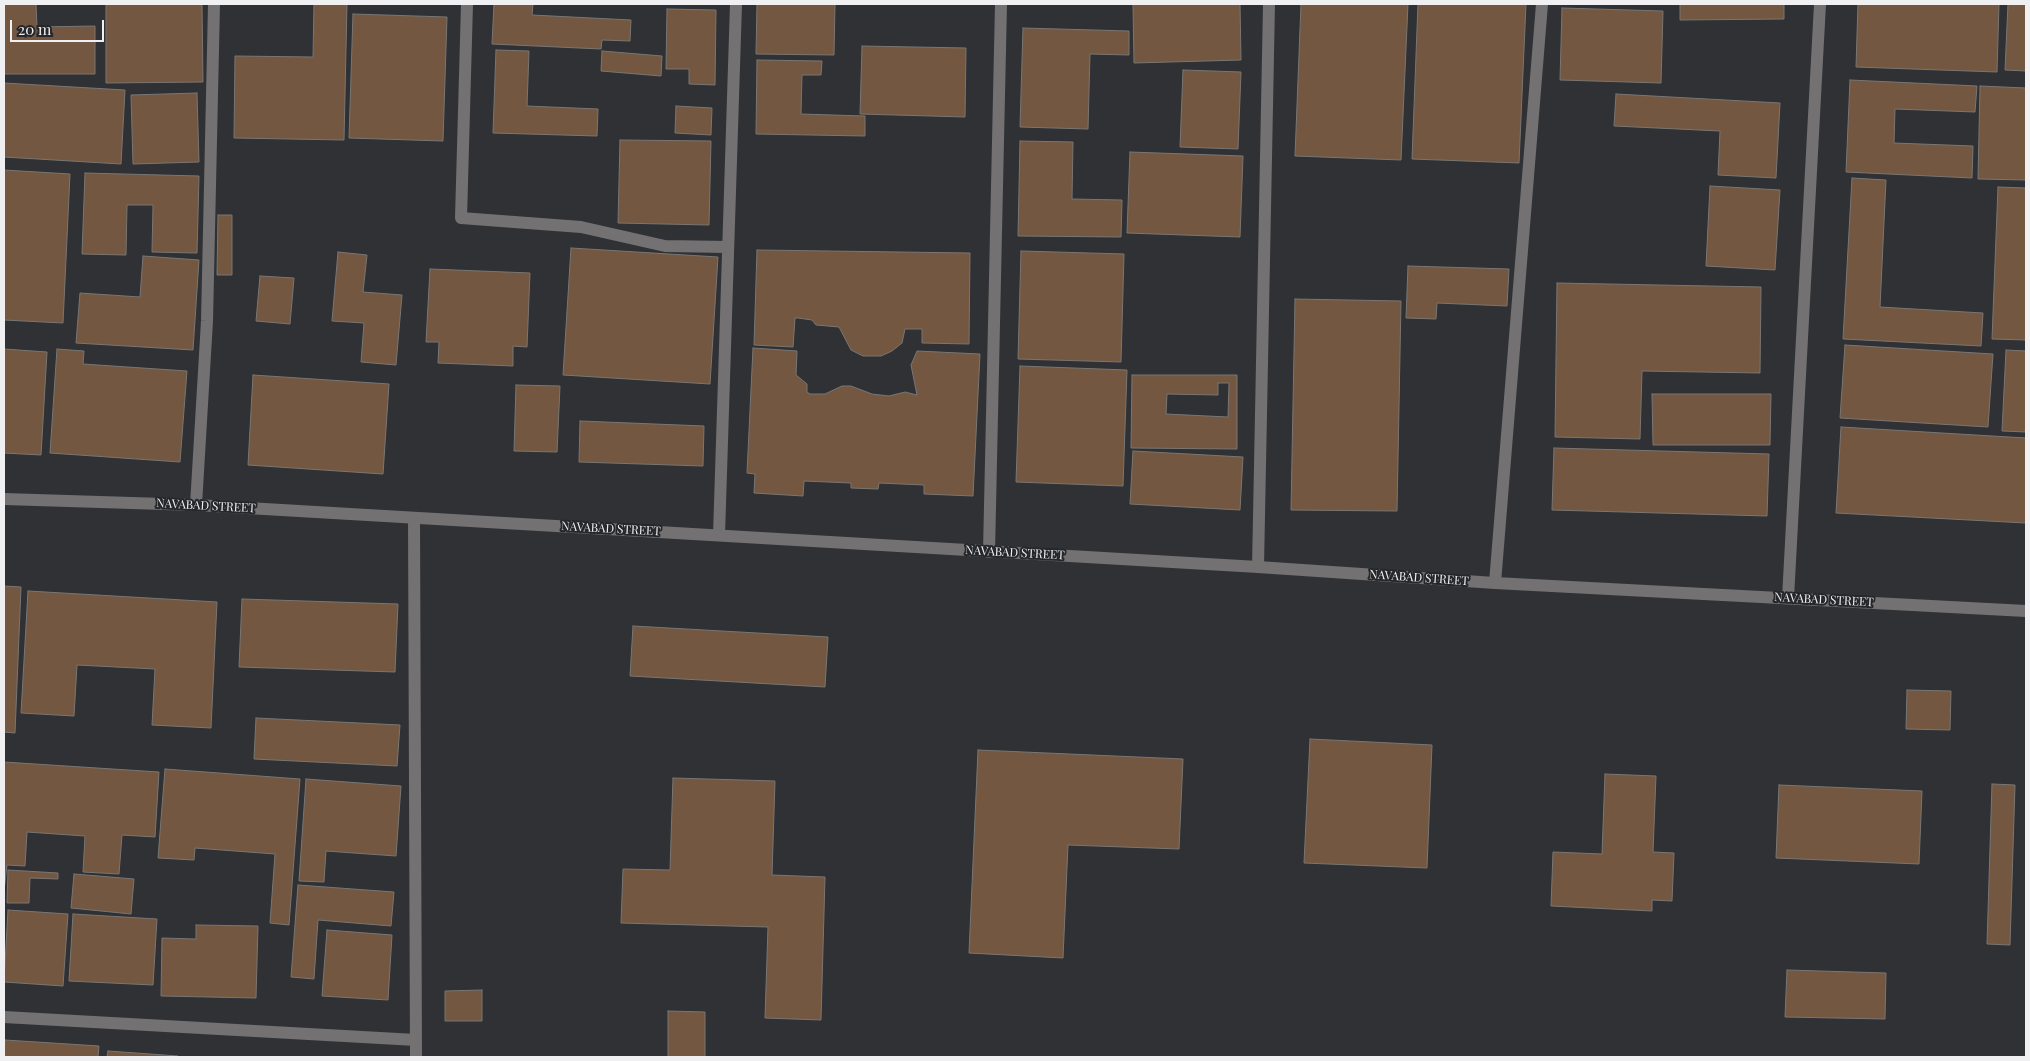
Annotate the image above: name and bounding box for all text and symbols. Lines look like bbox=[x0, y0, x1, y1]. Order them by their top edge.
scale bar bbox=[12, 10, 106, 42]
text: 20 m bbox=[18, 19, 51, 39]
street label: NAVABAD STREET bbox=[156, 496, 256, 516]
street label: NAVABAD STREET bbox=[561, 519, 661, 539]
street label: NAVABAD STREET bbox=[965, 543, 1065, 563]
street label: NAVABAD STREET bbox=[1369, 567, 1469, 589]
street label: NAVABAD STREET bbox=[1774, 590, 1874, 610]

